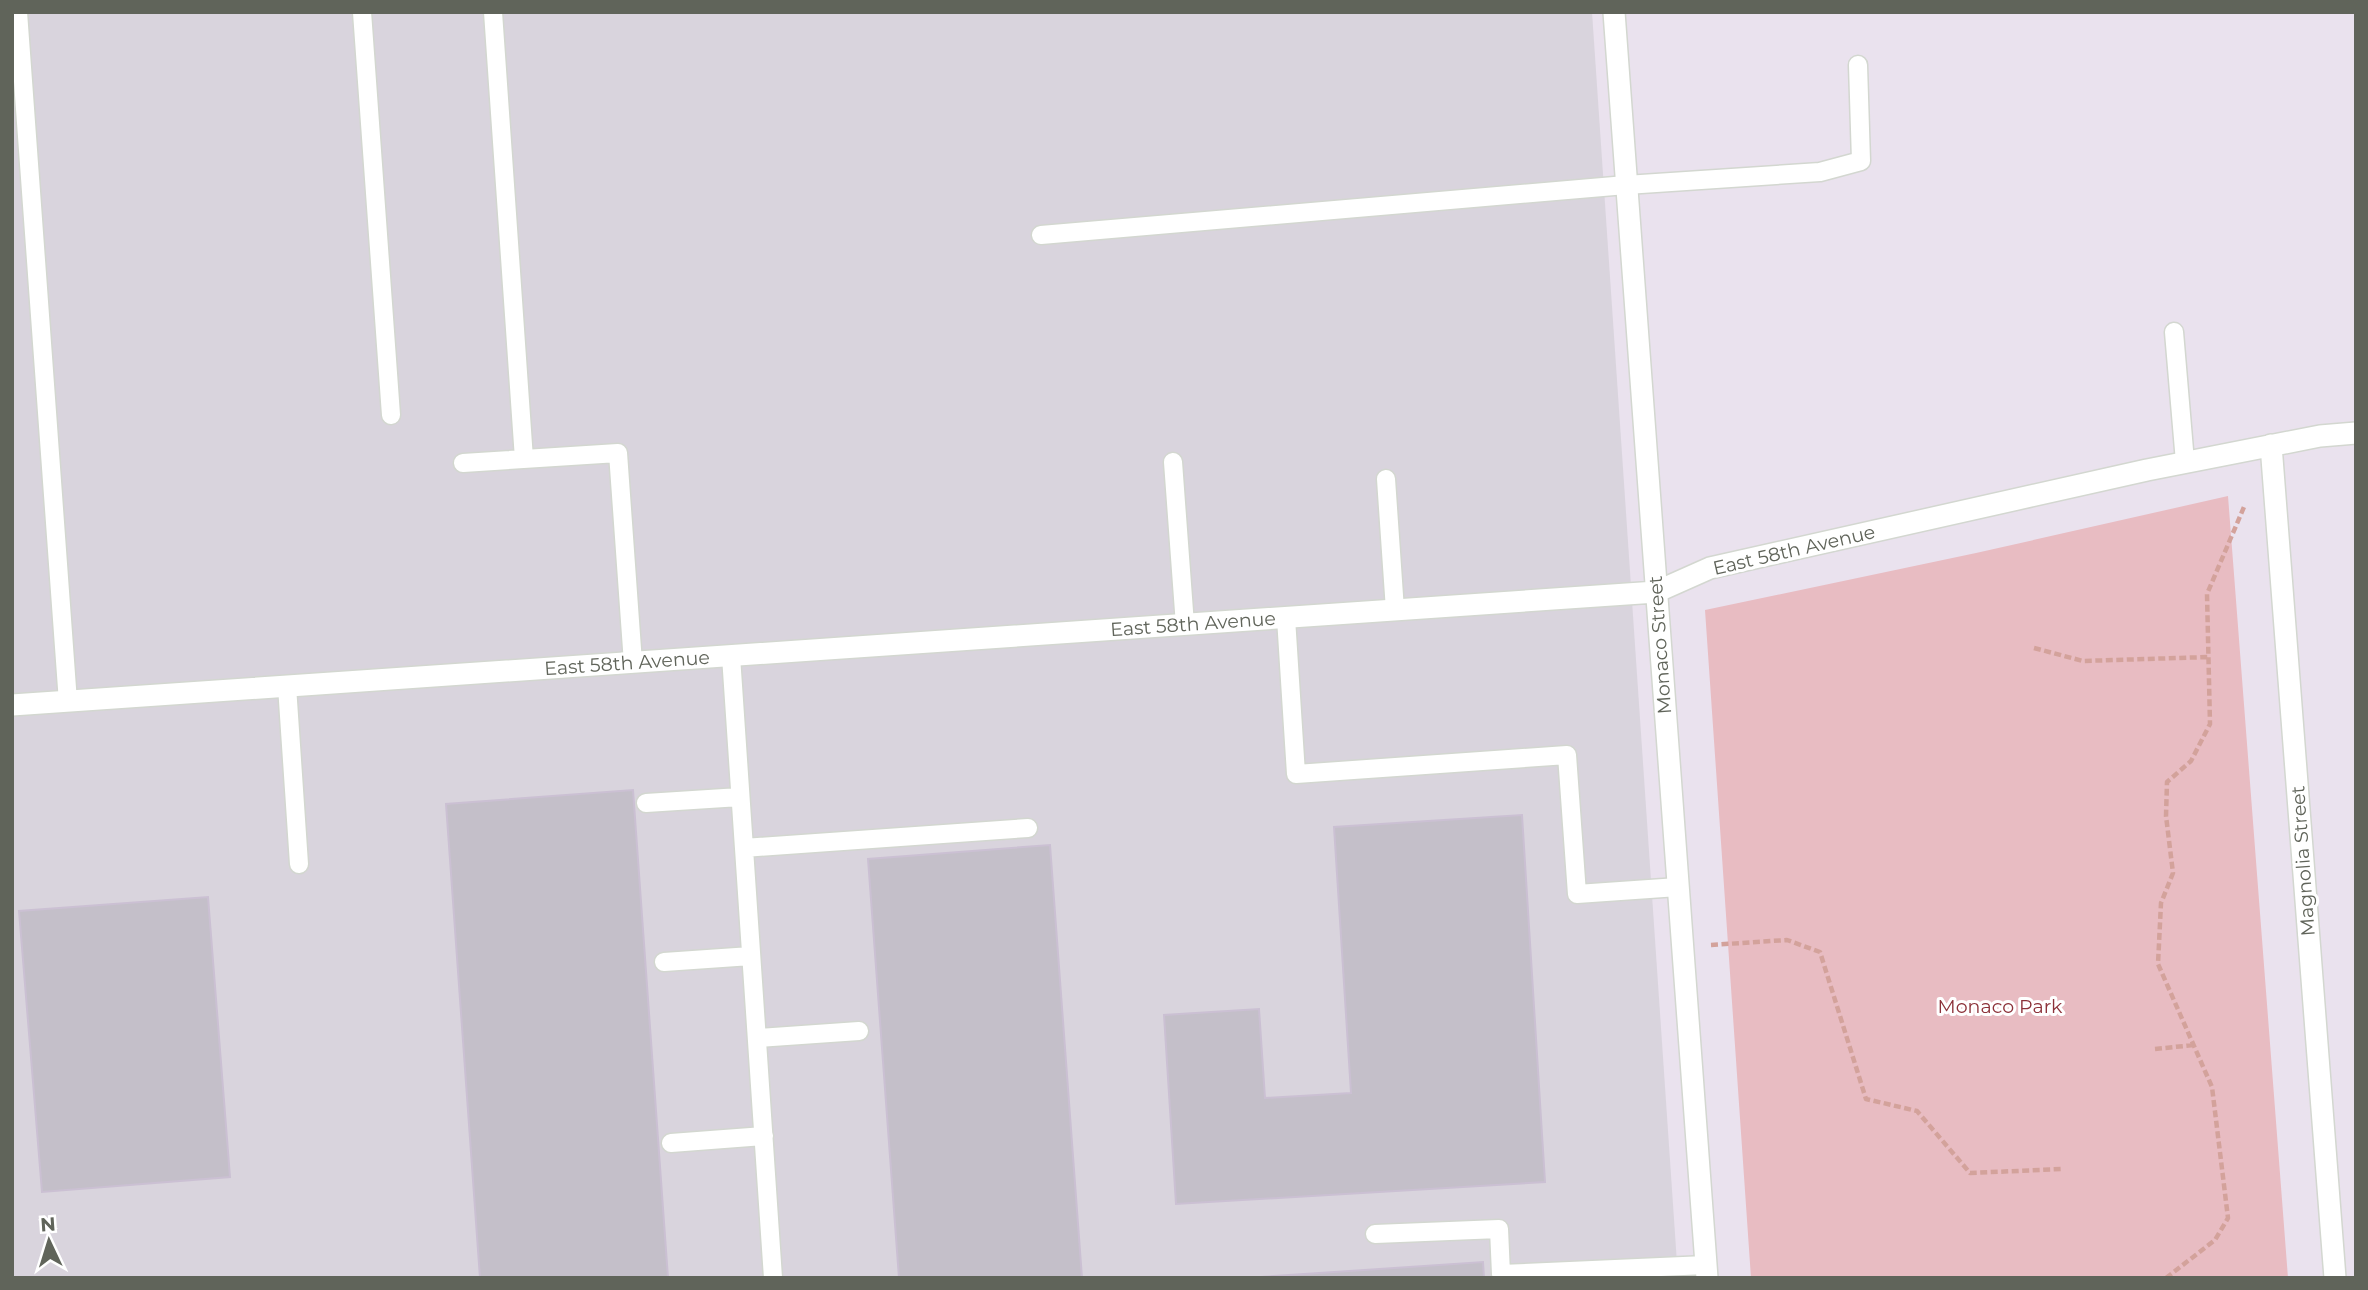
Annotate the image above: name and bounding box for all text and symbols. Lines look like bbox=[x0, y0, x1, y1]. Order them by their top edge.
street label: East 58th Avenue bbox=[1711, 520, 1877, 580]
street label: Monaco Street bbox=[1644, 575, 1676, 715]
street label: East 58th Avenue bbox=[1109, 607, 1277, 641]
street label: East 58th Avenue bbox=[543, 646, 711, 680]
street label: Magnolia Street bbox=[2286, 785, 2320, 937]
park label: Monaco Park bbox=[1938, 995, 2063, 1018]
north arrow bbox=[14, 1206, 84, 1276]
text: N bbox=[39, 1213, 56, 1237]

